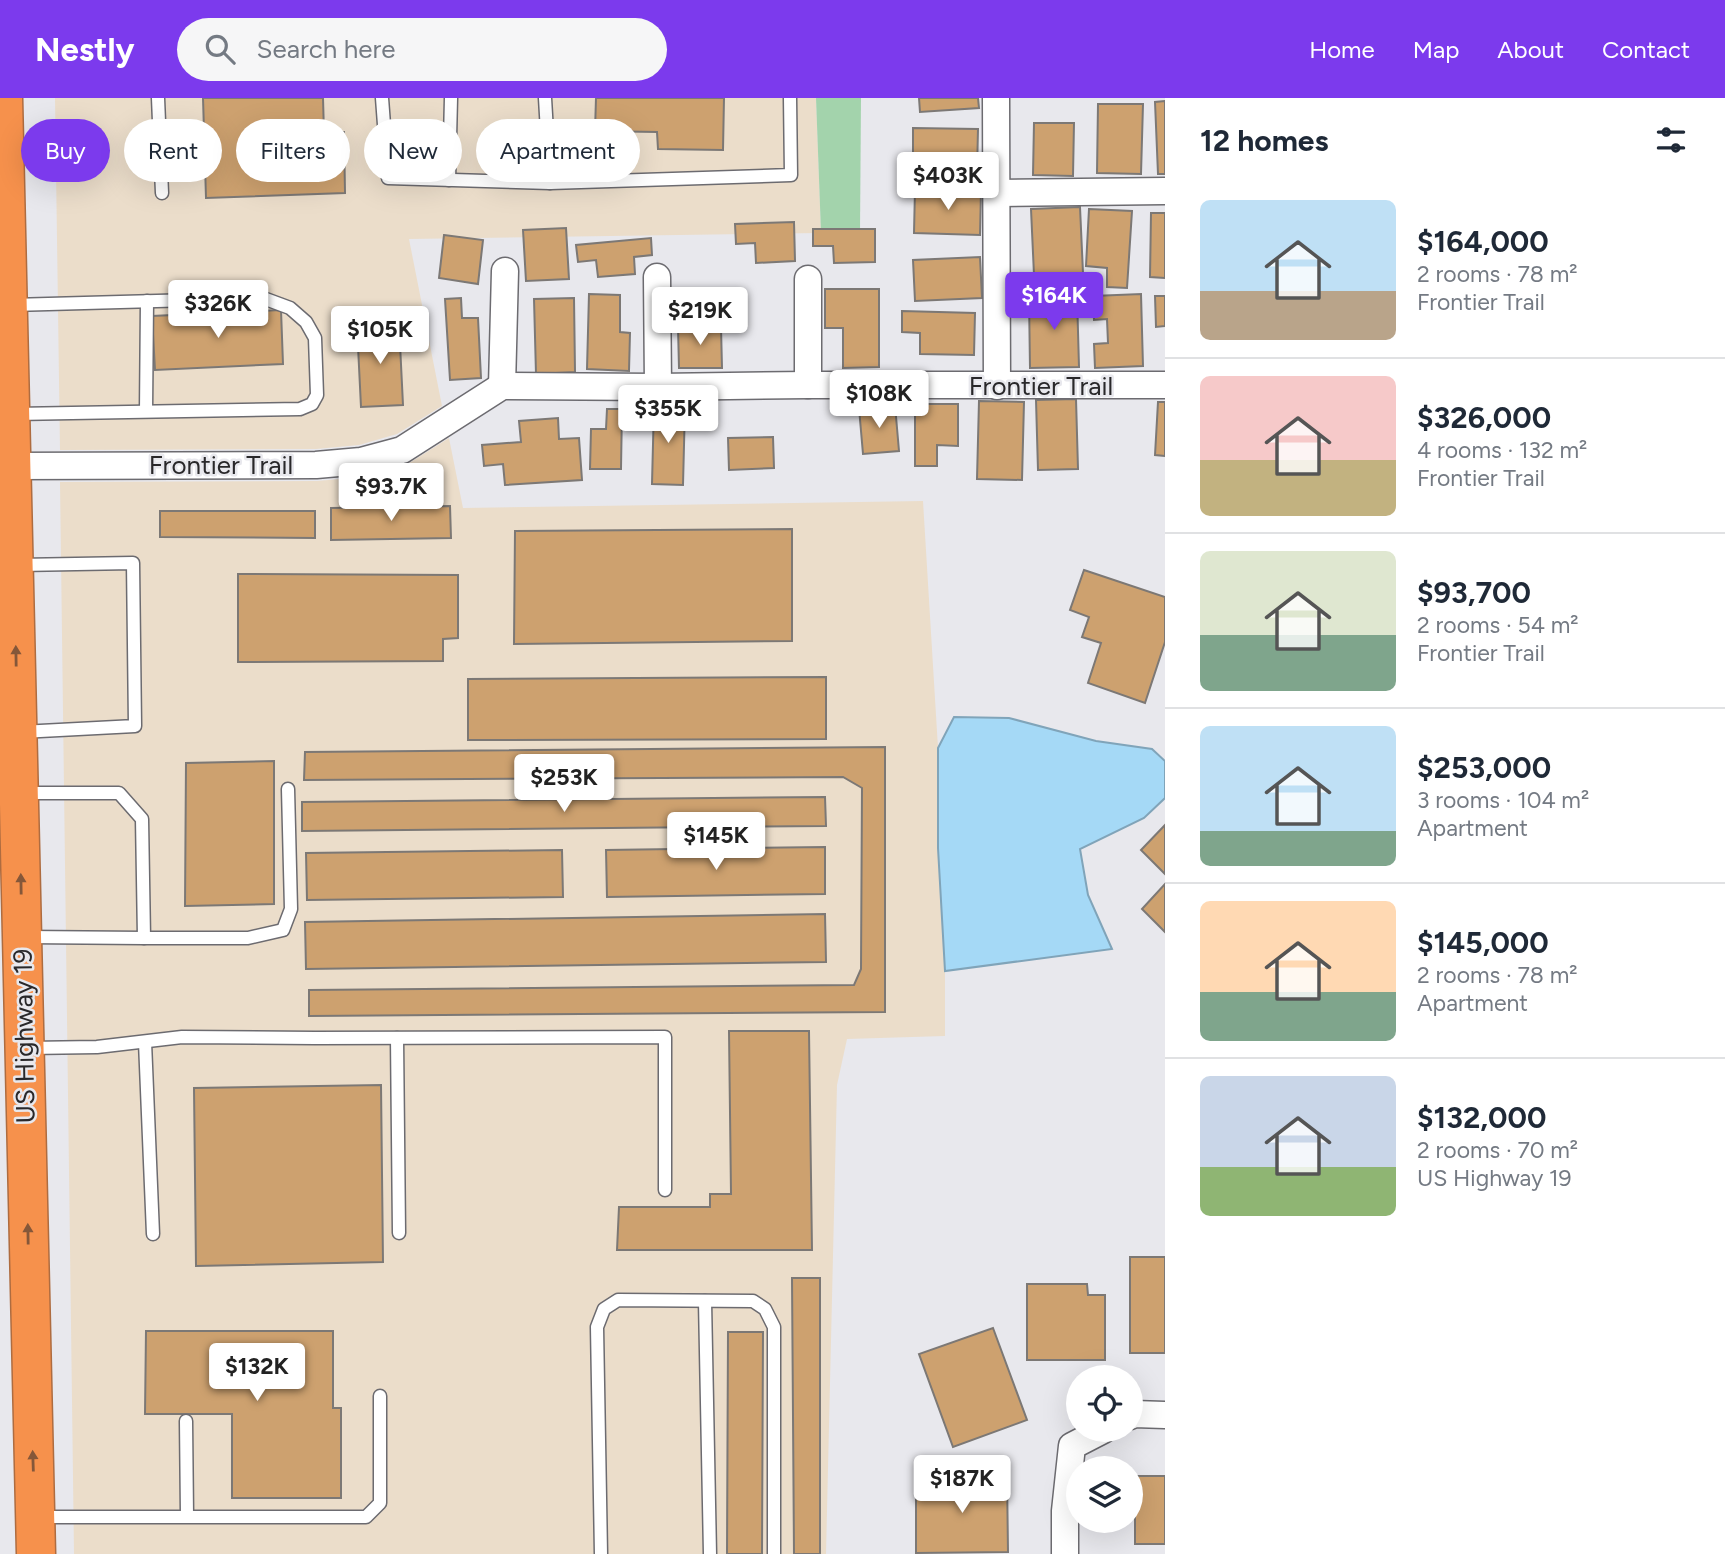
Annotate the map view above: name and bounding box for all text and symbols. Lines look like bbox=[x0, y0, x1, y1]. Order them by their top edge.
search box bbox=[177, 18, 667, 81]
text: Nestly bbox=[35, 30, 135, 69]
icon: search bbox=[201, 30, 239, 68]
text: Search here bbox=[257, 33, 395, 65]
text: Home bbox=[1309, 35, 1375, 64]
text: Map bbox=[1413, 35, 1459, 64]
text: About bbox=[1497, 35, 1564, 64]
text: Contact bbox=[1602, 35, 1690, 64]
chip: Buy bbox=[21, 119, 110, 182]
chip: Rent bbox=[124, 119, 222, 182]
chip: Filters bbox=[236, 119, 350, 182]
chip: New bbox=[364, 119, 462, 182]
chip: Apartment bbox=[476, 119, 640, 182]
icon: filters bbox=[1652, 121, 1690, 159]
text: 12 homes bbox=[1200, 122, 1328, 159]
pin: $403K bbox=[899, 152, 997, 212]
text: $403K bbox=[913, 161, 983, 189]
text: $164,000 bbox=[1417, 223, 1549, 260]
icon: home bbox=[1256, 228, 1340, 312]
text: 2 rooms · 78 m² bbox=[1417, 260, 1578, 288]
pin: $164K bbox=[1005, 272, 1103, 332]
pin: $326K bbox=[169, 280, 267, 340]
text: $164K bbox=[1021, 281, 1087, 309]
pin: $219K bbox=[651, 288, 749, 347]
text: Frontier Trail bbox=[1417, 288, 1545, 316]
text: $326K bbox=[184, 289, 252, 317]
text: $219K bbox=[668, 296, 732, 324]
pin: $105K bbox=[331, 306, 429, 366]
text: $105K bbox=[347, 315, 413, 343]
pin: $108K bbox=[830, 370, 928, 430]
street label: Frontier Trail bbox=[969, 370, 1113, 402]
text: $108K bbox=[846, 379, 912, 407]
pin: $355K bbox=[619, 386, 717, 445]
text: $355K bbox=[634, 394, 702, 422]
text: $326,000 bbox=[1417, 399, 1551, 436]
icon: home bbox=[1256, 404, 1340, 488]
text: 4 rooms · 132 m² bbox=[1417, 436, 1587, 464]
street label: Frontier Trail bbox=[149, 449, 293, 481]
pin: $93.7K bbox=[334, 464, 448, 523]
text: Frontier Trail bbox=[1417, 464, 1545, 492]
text: $93.7K bbox=[355, 472, 427, 500]
text: $93,700 bbox=[1417, 574, 1531, 611]
icon: home bbox=[1256, 579, 1340, 663]
text: 2 rooms · 54 m² bbox=[1417, 611, 1579, 639]
text: Frontier Trail bbox=[1417, 639, 1545, 667]
one-way arrow bbox=[10, 645, 22, 667]
text: $253,000 bbox=[1417, 749, 1551, 786]
pin: $253K bbox=[515, 754, 613, 814]
icon: home bbox=[1256, 754, 1340, 838]
text: $253K bbox=[530, 763, 598, 791]
text: 3 rooms · 104 m² bbox=[1417, 786, 1589, 814]
pin: $145K bbox=[667, 812, 765, 872]
text: Apartment bbox=[1417, 814, 1528, 842]
text: $145K bbox=[683, 821, 749, 849]
one-way arrow bbox=[15, 873, 26, 895]
text: $145,000 bbox=[1417, 924, 1549, 961]
icon: home bbox=[1256, 929, 1340, 1013]
street label: US Highway 19 bbox=[6, 948, 42, 1124]
text: 2 rooms · 78 m² bbox=[1417, 961, 1578, 989]
text: Apartment bbox=[1417, 989, 1528, 1017]
text: $132,000 bbox=[1417, 1099, 1546, 1136]
icon: home bbox=[1256, 1104, 1340, 1188]
text: 2 rooms · 70 m² bbox=[1417, 1136, 1578, 1164]
text: US Highway 19 bbox=[1417, 1164, 1571, 1192]
one-way arrow bbox=[22, 1223, 34, 1245]
pin: $132K bbox=[208, 1344, 306, 1403]
text: $132K bbox=[225, 1352, 289, 1380]
map controls bbox=[1066, 1365, 1143, 1533]
button: locate bbox=[1066, 1365, 1143, 1442]
one-way arrow bbox=[27, 1450, 39, 1472]
pin: $187K bbox=[913, 1456, 1011, 1515]
button: layers bbox=[1066, 1456, 1143, 1533]
text: $187K bbox=[930, 1464, 994, 1492]

